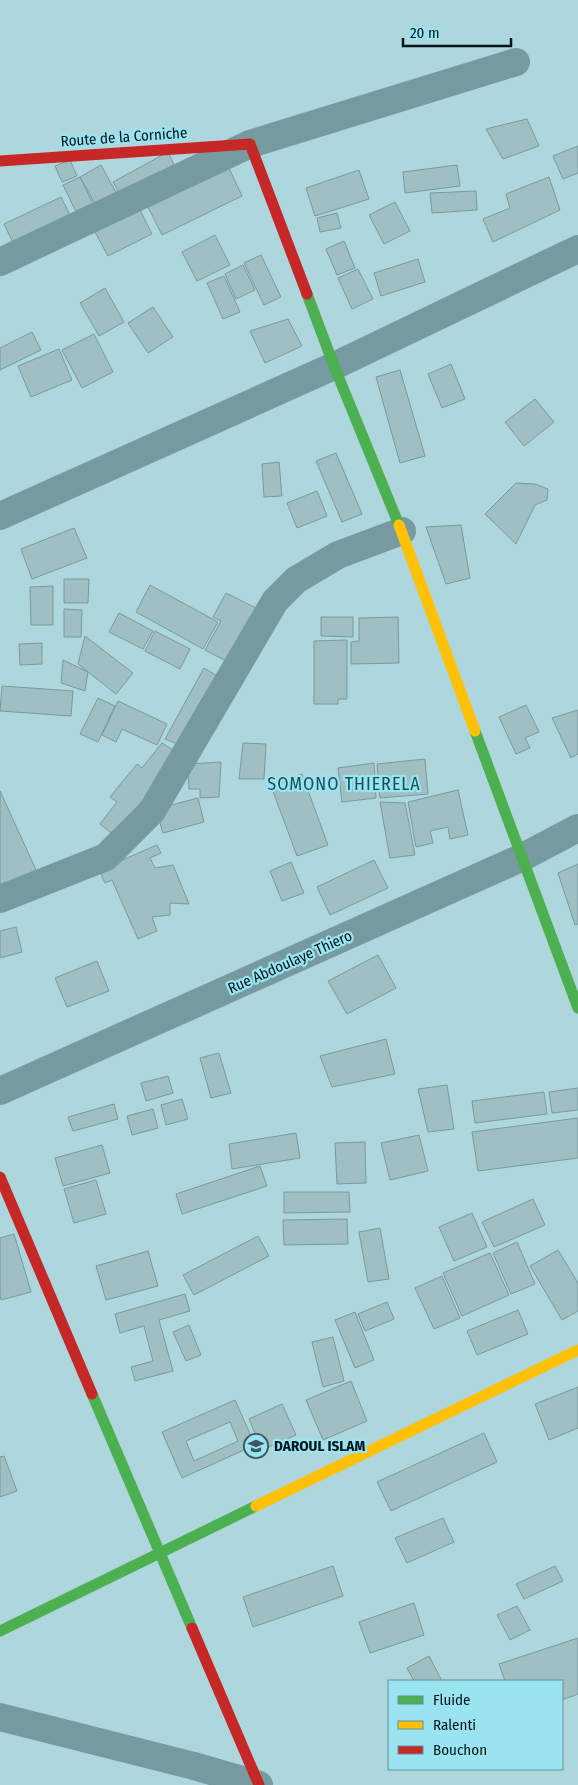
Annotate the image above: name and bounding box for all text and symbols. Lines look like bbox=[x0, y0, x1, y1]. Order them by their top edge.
scale bar bbox=[403, 15, 510, 47]
text: 20 m bbox=[410, 24, 440, 42]
street label: Route de la Corniche bbox=[60, 124, 188, 150]
district label: SOMONO THIERELA bbox=[267, 773, 421, 795]
street label: Rue Abdoulaye Thiero bbox=[225, 926, 355, 997]
school or university icon: DAROUL ISLAM bbox=[243, 1433, 269, 1459]
place label: DAROUL ISLAM bbox=[274, 1437, 365, 1455]
legend bbox=[388, 1680, 563, 1770]
text: Fluide bbox=[433, 1691, 470, 1709]
text: Ralenti bbox=[433, 1716, 476, 1734]
text: Bouchon bbox=[433, 1741, 487, 1759]

